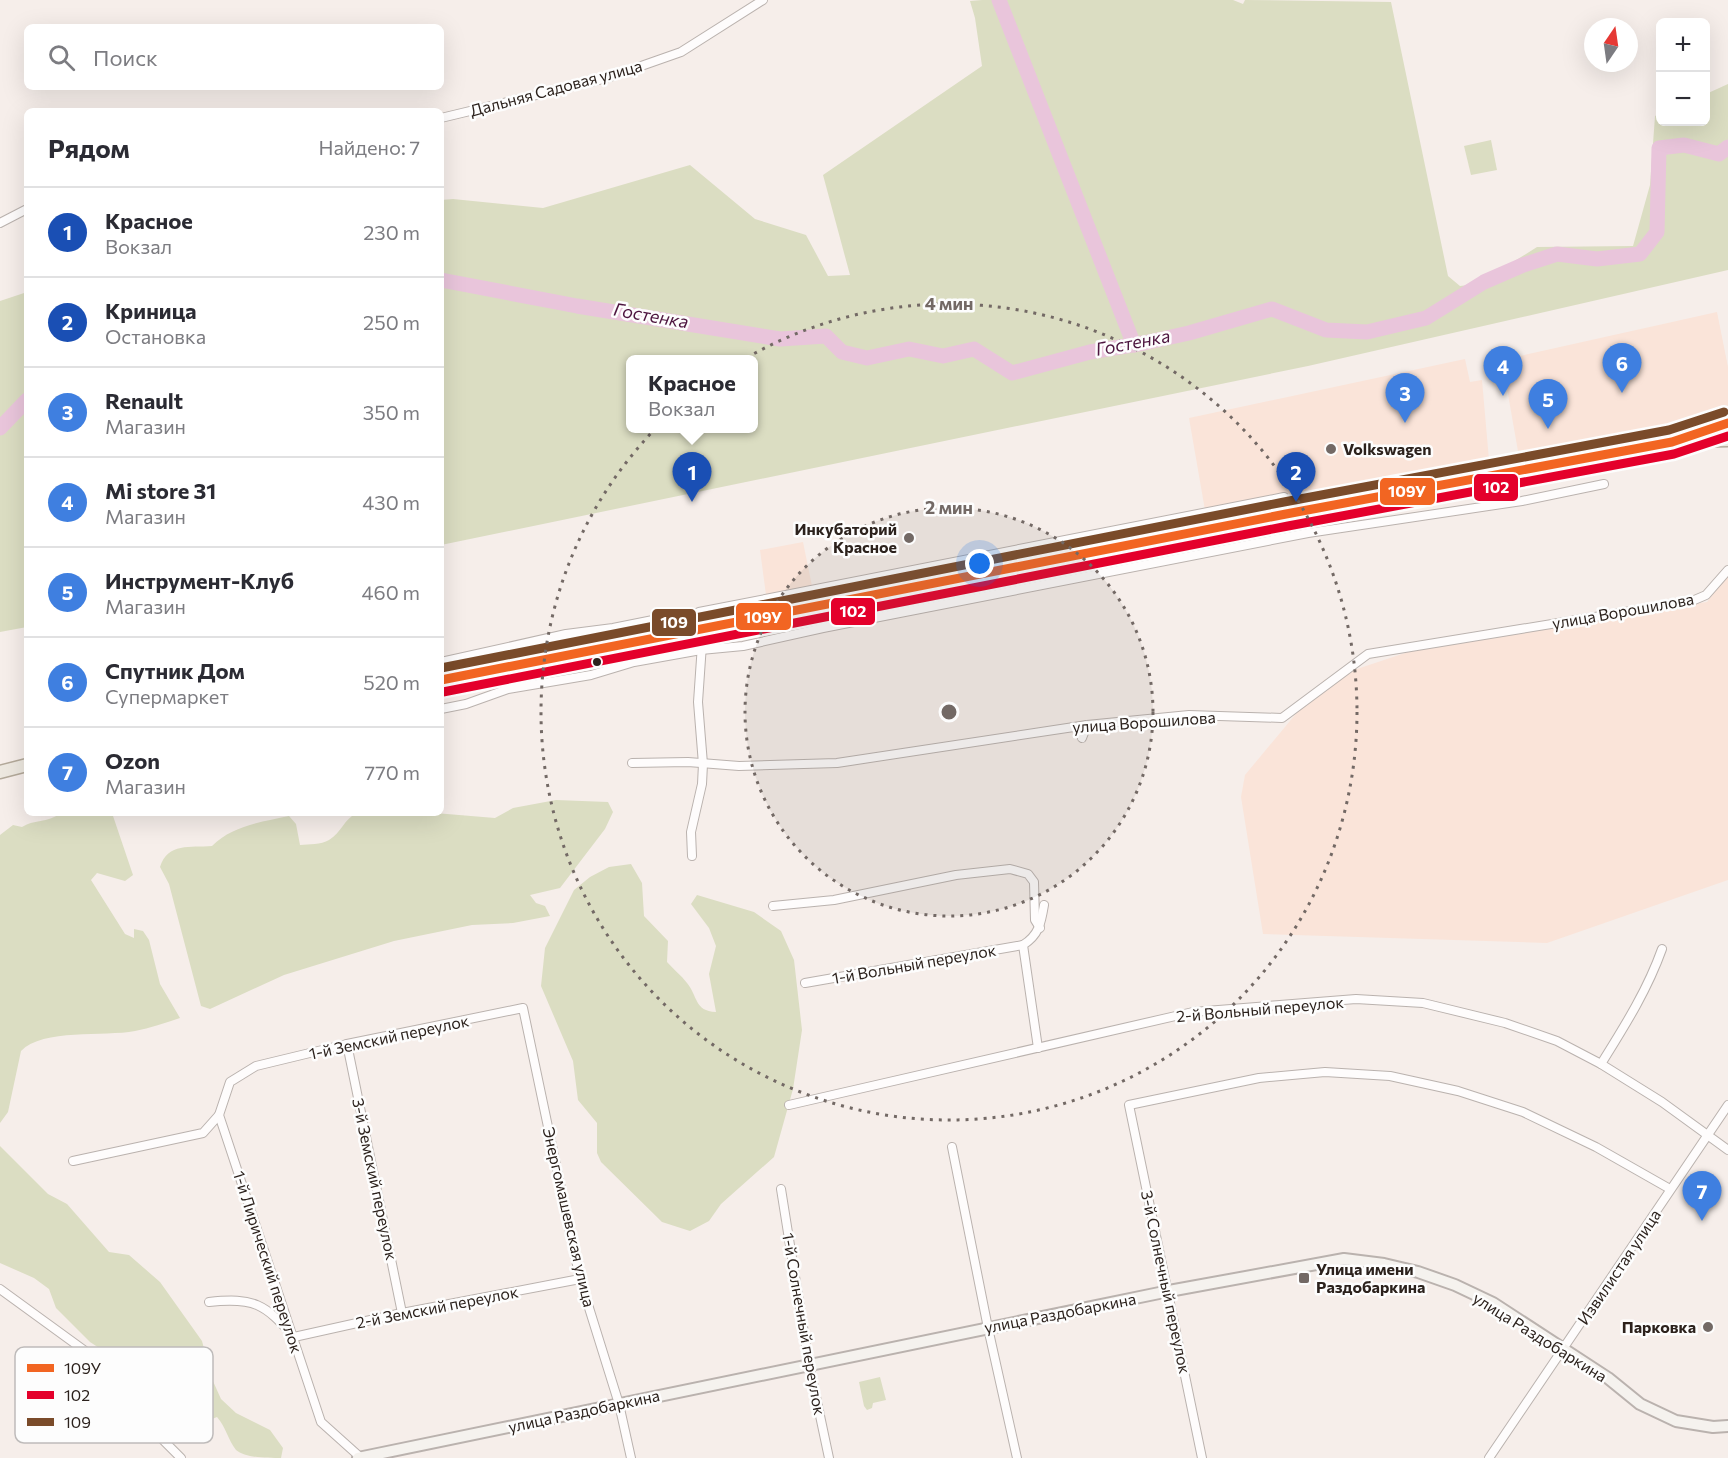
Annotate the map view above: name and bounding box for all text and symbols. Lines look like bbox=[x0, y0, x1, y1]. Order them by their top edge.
north arrow bbox=[1584, 18, 1638, 72]
map controls bbox=[1656, 18, 1710, 126]
button: + bbox=[1656, 18, 1710, 72]
search box bbox=[24, 24, 444, 90]
icon: search bbox=[45, 41, 78, 74]
text: Поиск bbox=[93, 44, 158, 71]
street label: Дальняя Садовая улица bbox=[468, 55, 644, 120]
button: − bbox=[1656, 72, 1710, 126]
text: Рядом bbox=[48, 132, 130, 163]
text: Найдено: 7 bbox=[318, 135, 420, 159]
text: Красное bbox=[105, 207, 193, 234]
text: 1 bbox=[63, 220, 72, 244]
text: 230 m bbox=[363, 220, 420, 244]
text: Вокзал bbox=[105, 234, 172, 258]
text: 4 мин bbox=[925, 292, 973, 314]
text: Криница bbox=[105, 297, 197, 324]
water label: Гостенка bbox=[612, 298, 690, 332]
text: 2 bbox=[62, 310, 73, 334]
text: 250 m bbox=[363, 310, 420, 334]
text: Остановка bbox=[105, 324, 206, 348]
water label: Гостенка bbox=[1094, 324, 1172, 360]
pin: 6 bbox=[1602, 344, 1642, 393]
pin: 4 bbox=[1484, 346, 1522, 396]
popup bbox=[626, 355, 758, 433]
text: Красное bbox=[648, 369, 736, 396]
pin: 3 bbox=[1386, 374, 1424, 423]
pin: 5 bbox=[1528, 380, 1568, 429]
text: Renault bbox=[105, 387, 183, 414]
text: Вокзал bbox=[648, 396, 715, 420]
text: 3 bbox=[62, 400, 73, 424]
text: 350 m bbox=[363, 400, 420, 424]
text: Магазин bbox=[105, 414, 186, 438]
place label: Volkswagen bbox=[1343, 439, 1432, 458]
marker: Volkswagen bbox=[1324, 442, 1338, 456]
pin: 1 bbox=[672, 452, 712, 502]
pin: 2 bbox=[1276, 452, 1316, 502]
line badge: 102 bbox=[1473, 473, 1519, 502]
text: Mi store 31 bbox=[105, 477, 216, 504]
line badge: 109У bbox=[1379, 477, 1436, 506]
text: 102 bbox=[1483, 477, 1509, 496]
text: 109У bbox=[1388, 481, 1426, 500]
text: 4 bbox=[61, 490, 74, 514]
text: 430 m bbox=[362, 490, 420, 514]
text: 2 мин bbox=[925, 496, 973, 518]
text: Магазин bbox=[105, 504, 186, 528]
place label: Инкубаторий Красное bbox=[795, 519, 897, 556]
marker: Инкубаторий Красное bbox=[902, 531, 916, 545]
your location bbox=[965, 549, 994, 578]
text: Инструмент-Клуб bbox=[105, 567, 294, 594]
text: 5 bbox=[62, 580, 73, 604]
text: 460 m bbox=[362, 580, 420, 604]
street label: улица Ворошилова bbox=[1551, 589, 1695, 632]
text: Магазин bbox=[105, 594, 186, 618]
line badge: 102 bbox=[830, 597, 876, 626]
text: 102 bbox=[840, 601, 866, 620]
line badge: 109У bbox=[735, 602, 792, 631]
text: 109У bbox=[744, 607, 782, 626]
line badge: 109 bbox=[651, 608, 697, 637]
text: 109 bbox=[660, 612, 688, 631]
unlabelled marker bbox=[591, 656, 603, 668]
text: Спутник Дом bbox=[105, 657, 245, 684]
text: 6 bbox=[61, 670, 74, 694]
text: 520 m bbox=[363, 670, 420, 694]
text: Супермаркет bbox=[105, 684, 229, 708]
centre of rings bbox=[939, 702, 959, 722]
street label: улица Ворошилова bbox=[1072, 707, 1216, 736]
text: Ozon bbox=[105, 747, 160, 774]
text: 7 bbox=[62, 760, 73, 784]
text: 770 m bbox=[365, 760, 420, 784]
text: Магазин bbox=[105, 774, 186, 798]
street label: 1-й Вольный переулок bbox=[830, 940, 998, 987]
street label: 2-й Вольный переулок bbox=[1175, 992, 1345, 1025]
street label: 1-й Земский переулок bbox=[307, 1010, 471, 1063]
street label: 3-й Земский переулок bbox=[349, 1096, 402, 1262]
street label: Энергомашевская улица bbox=[540, 1125, 599, 1309]
street label: 1-й Лирический переулок bbox=[230, 1168, 307, 1356]
pin: 7 bbox=[1682, 1172, 1722, 1221]
street label: 3-й Солнечный переулок bbox=[1138, 1188, 1195, 1376]
street label: Извилистая улица bbox=[1573, 1206, 1664, 1328]
street label: 1-й Солнечный переулок bbox=[779, 1231, 830, 1417]
place label: Улица имени Раздобаркина bbox=[1316, 1259, 1425, 1296]
marker: Улица имени Раздобаркина bbox=[1297, 1271, 1311, 1285]
street label: 2-й Земский переулок bbox=[354, 1281, 520, 1332]
street label: улица Раздобаркина bbox=[982, 1288, 1137, 1337]
street label: улица Раздобаркина bbox=[1470, 1288, 1611, 1386]
place label: Парковка bbox=[1622, 1317, 1696, 1336]
marker: Парковка bbox=[1701, 1320, 1715, 1334]
legend bbox=[15, 1347, 213, 1443]
text: 109У bbox=[64, 1358, 101, 1377]
text: 102 bbox=[64, 1385, 90, 1404]
street label: улица Раздобаркина bbox=[506, 1385, 661, 1436]
text: 109 bbox=[64, 1412, 91, 1431]

